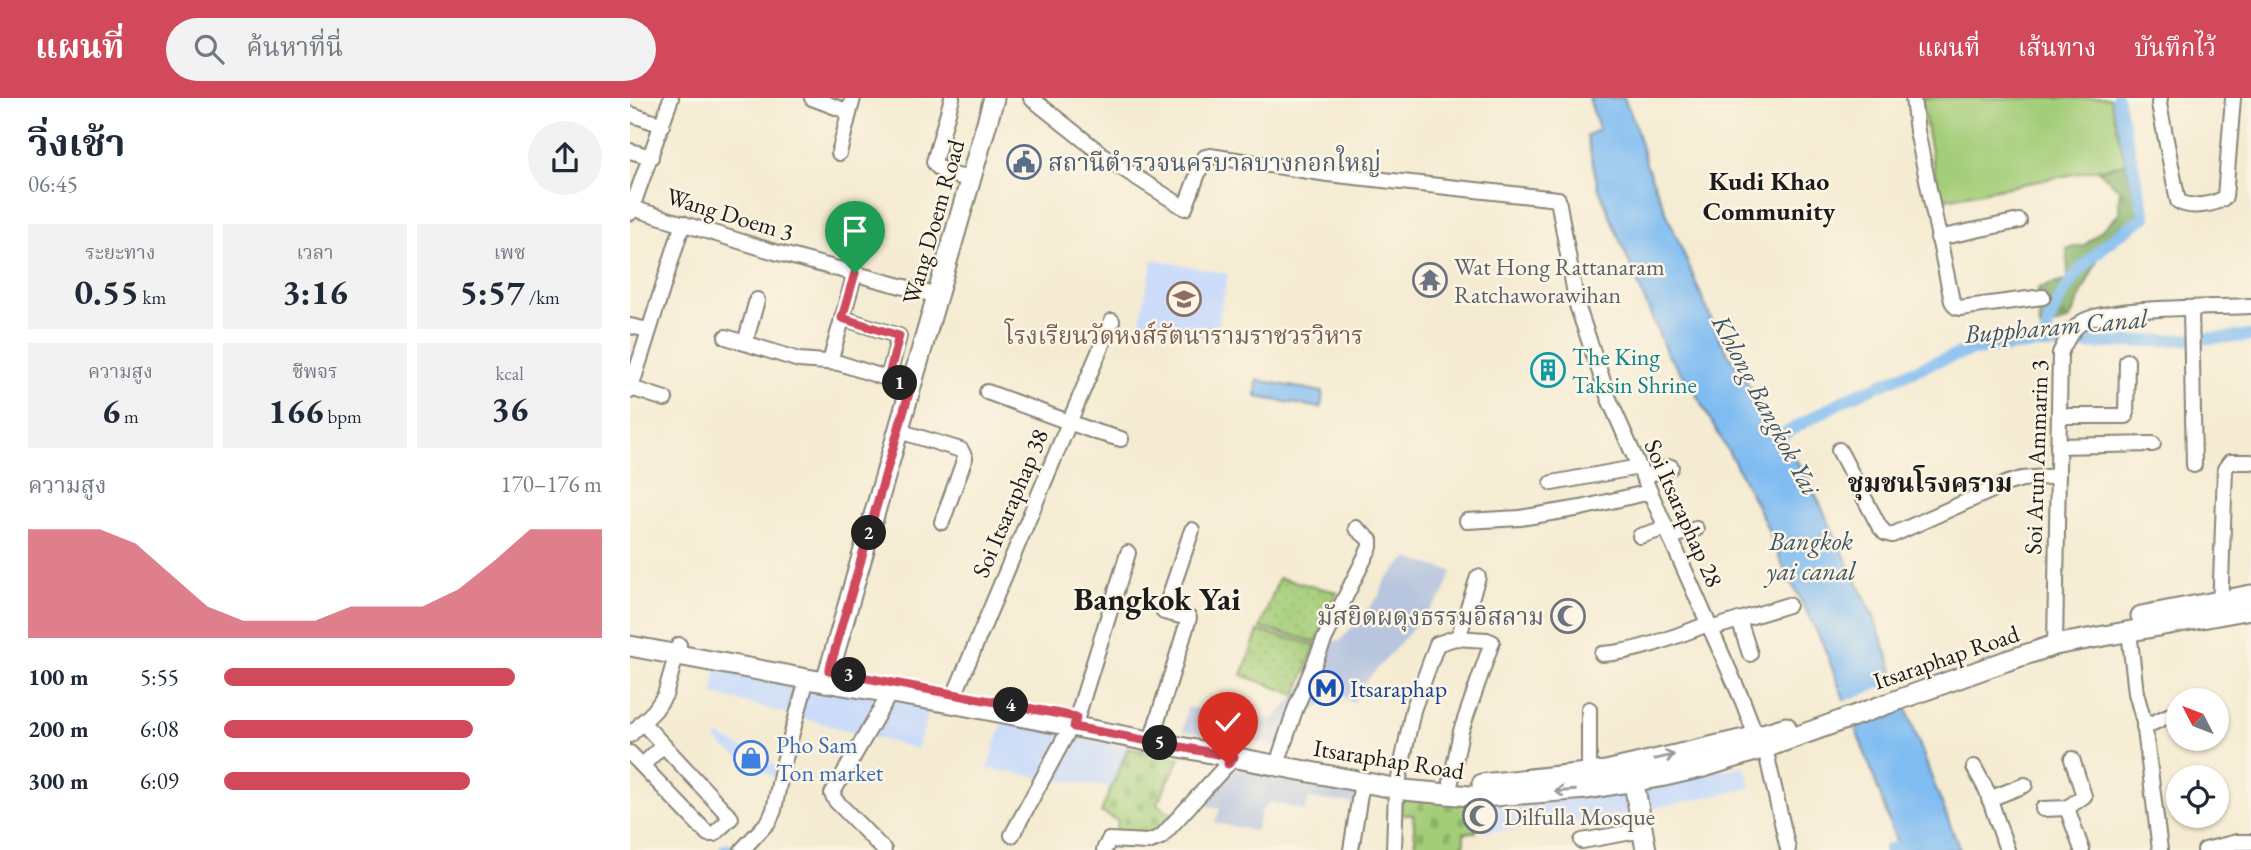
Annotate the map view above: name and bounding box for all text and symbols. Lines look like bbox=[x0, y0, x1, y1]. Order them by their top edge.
search box bbox=[166, 18, 656, 81]
text: แผนที่ bbox=[35, 25, 124, 68]
icon: search bbox=[190, 30, 228, 68]
text: ค้นหาที่นี่ bbox=[246, 30, 343, 64]
text: แผนที่ bbox=[1917, 32, 1980, 63]
text: เส้นทาง bbox=[2018, 32, 2096, 63]
text: บันทึกไว้ bbox=[2134, 32, 2216, 63]
text: วิ่งเช้า bbox=[28, 118, 125, 167]
button: share bbox=[528, 121, 602, 195]
street label: Wang Doem Road bbox=[895, 135, 972, 308]
public building icon: สถานีตำรวจนครบาลบางกอกใหญ่ bbox=[1005, 143, 1043, 181]
place label: สถานีตำรวจนครบาลบางกอกใหญ่ bbox=[1048, 145, 1381, 178]
district label: Kudi Khao Community bbox=[1703, 164, 1836, 228]
text: 06:45 bbox=[28, 169, 78, 199]
street label: Wang Doem 3 bbox=[663, 180, 797, 248]
pin bbox=[825, 201, 885, 273]
icon: arrive bbox=[836, 212, 874, 250]
text: ระยะทาง bbox=[85, 240, 155, 265]
text: เวลา bbox=[296, 240, 334, 265]
text: เพซ bbox=[494, 240, 526, 265]
place label: Wat Hong Rattanaram Ratchaworawihan bbox=[1454, 251, 1665, 310]
temple icon: Wat Hong Rattanaram Ratchaworawihan bbox=[1411, 261, 1449, 299]
text: 0.55 bbox=[74, 269, 139, 314]
text: 3:16 bbox=[282, 269, 348, 314]
text: 5:57 bbox=[459, 269, 525, 314]
school or university icon: โรงเรียนวัดหงส์รัตนารามราชวรวิหาร bbox=[1165, 280, 1203, 318]
text: km bbox=[139, 285, 166, 310]
text: /km bbox=[525, 285, 560, 310]
water label: Buppharam Canal bbox=[1962, 301, 2150, 351]
water label: Khlong Bangkok Yai bbox=[1704, 308, 1828, 502]
place label: โรงเรียนวัดหงส์รัตนารามราชวรวิหาร bbox=[1004, 318, 1363, 351]
place label: The King Taksin Shrine bbox=[1572, 341, 1697, 400]
building icon: The King Taksin Shrine bbox=[1529, 351, 1567, 389]
text: ความสูง bbox=[88, 359, 153, 384]
text: ชีพจร bbox=[292, 359, 338, 384]
street label: Soi Arun Ammarin 3 bbox=[2017, 359, 2055, 555]
text: kcal bbox=[495, 361, 524, 386]
pin: 1 bbox=[882, 366, 918, 400]
text: 1 bbox=[894, 370, 905, 395]
text: 36 bbox=[491, 386, 528, 431]
text: 6 bbox=[102, 388, 120, 433]
text: 166 bbox=[268, 388, 324, 433]
text: m bbox=[120, 404, 139, 429]
text: bpm bbox=[324, 404, 362, 429]
street label: Soi Itsaraphap 38 bbox=[965, 424, 1055, 582]
street label: Soi Itsaraphap 28 bbox=[1638, 434, 1730, 592]
district label: ชุมชนโรงคราม bbox=[1848, 465, 2012, 501]
text: 170–176 m bbox=[501, 469, 602, 499]
text: ความสูง bbox=[28, 470, 106, 500]
pin: 2 bbox=[852, 516, 886, 550]
text: 2 bbox=[863, 520, 874, 545]
water label: Bangkok yai canal bbox=[1763, 524, 1856, 588]
district label: Bangkok Yai bbox=[1073, 578, 1241, 620]
mosque icon: มัสยิดผดุงธรรมอิสลาม bbox=[1549, 597, 1587, 635]
place label: มัสยิดผดุงธรรมอิสลาม bbox=[1317, 601, 1544, 632]
street label: Itsaraphap Road bbox=[1869, 617, 2024, 696]
pin: 3 bbox=[832, 658, 866, 692]
text: 100 m bbox=[28, 662, 89, 692]
text: 5:55 bbox=[140, 662, 179, 692]
text: 3 bbox=[843, 662, 854, 687]
metro station icon: Itsaraphap bbox=[1307, 669, 1345, 707]
place label: Itsaraphap bbox=[1350, 673, 1447, 704]
pin: 4 bbox=[994, 688, 1028, 722]
north arrow bbox=[2166, 688, 2230, 751]
map controls bbox=[2166, 688, 2229, 828]
text: 4 bbox=[1005, 692, 1016, 717]
pin bbox=[1198, 692, 1258, 764]
icon: check bbox=[1209, 703, 1247, 741]
text: 200 m bbox=[28, 714, 89, 744]
text: 6:08 bbox=[140, 714, 179, 744]
pin: 5 bbox=[1142, 726, 1178, 760]
place label: Pho Sam Ton market bbox=[776, 729, 884, 788]
text: 5 bbox=[1154, 730, 1165, 755]
street label: Itsaraphap Road bbox=[1311, 732, 1467, 786]
shop icon: Pho Sam Ton market bbox=[732, 739, 770, 777]
one-way arrow bbox=[1652, 750, 1675, 764]
button: locate bbox=[2166, 765, 2229, 828]
text: 300 m bbox=[28, 766, 89, 796]
text: 6:09 bbox=[140, 766, 179, 796]
one-way arrow bbox=[1555, 785, 1577, 798]
mosque icon: Dilfulla Mosque bbox=[1461, 797, 1499, 835]
place label: Dilfulla Mosque bbox=[1504, 801, 1655, 832]

